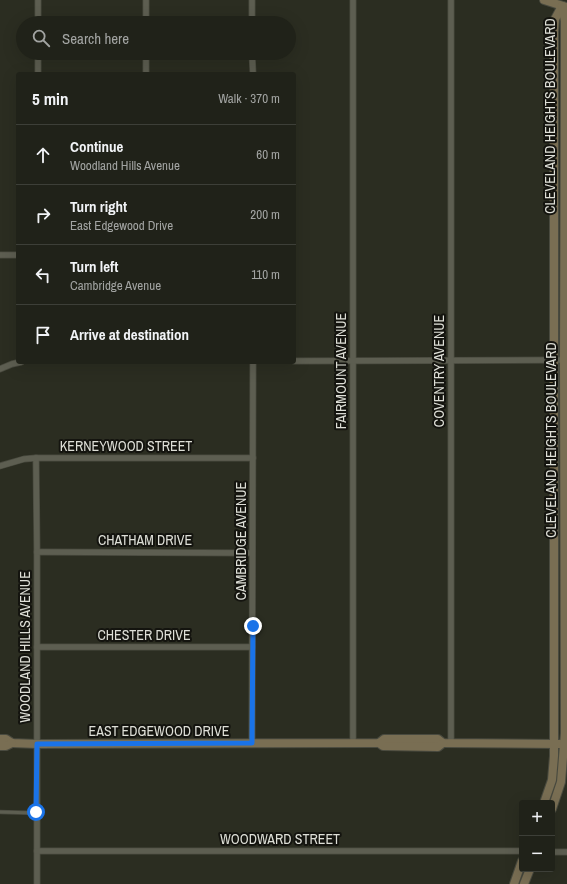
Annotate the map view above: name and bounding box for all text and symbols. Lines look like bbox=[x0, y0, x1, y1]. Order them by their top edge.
search box bbox=[16, 16, 296, 60]
street label: CLEVELAND HEIGHTS BOULEVARD bbox=[541, 18, 559, 214]
icon: search bbox=[30, 27, 52, 49]
text: Search here bbox=[62, 28, 129, 49]
text: 5 min bbox=[32, 87, 68, 110]
text: Walk · 370 m bbox=[218, 90, 280, 107]
text: Continue bbox=[70, 136, 123, 157]
icon: ahead bbox=[32, 144, 54, 166]
text: 60 m bbox=[256, 146, 280, 163]
text: Woodland Hills Avenue bbox=[70, 157, 180, 174]
text: Turn right bbox=[70, 196, 127, 217]
icon: right bbox=[32, 204, 54, 226]
text: 200 m bbox=[250, 206, 280, 223]
text: East Edgewood Drive bbox=[70, 217, 173, 234]
text: Turn left bbox=[70, 256, 118, 277]
icon: left bbox=[32, 264, 54, 286]
text: 110 m bbox=[251, 266, 280, 283]
text: Cambridge Avenue bbox=[70, 277, 161, 294]
street label: FAIRMOUNT AVENUE bbox=[332, 313, 350, 429]
street label: COVENTRY AVENUE bbox=[430, 315, 448, 427]
icon: arrive bbox=[32, 324, 54, 346]
text: Arrive at destination bbox=[70, 324, 189, 345]
street label: CLEVELAND HEIGHTS BOULEVARD bbox=[542, 342, 560, 538]
street label: KERNEYWOOD STREET bbox=[60, 437, 192, 455]
street label: CAMBRIDGE AVENUE bbox=[232, 482, 250, 600]
street label: CHATHAM DRIVE bbox=[98, 531, 192, 549]
street label: WOODLAND HILLS AVENUE bbox=[16, 571, 34, 723]
route end bbox=[244, 617, 262, 635]
street label: CHESTER DRIVE bbox=[97, 626, 191, 644]
street label: EAST EDGEWOOD DRIVE bbox=[89, 722, 229, 740]
map controls bbox=[519, 800, 555, 872]
button: + bbox=[519, 800, 555, 836]
route start bbox=[27, 803, 45, 821]
street label: WOODWARD STREET bbox=[220, 830, 340, 848]
button: − bbox=[519, 836, 555, 872]

